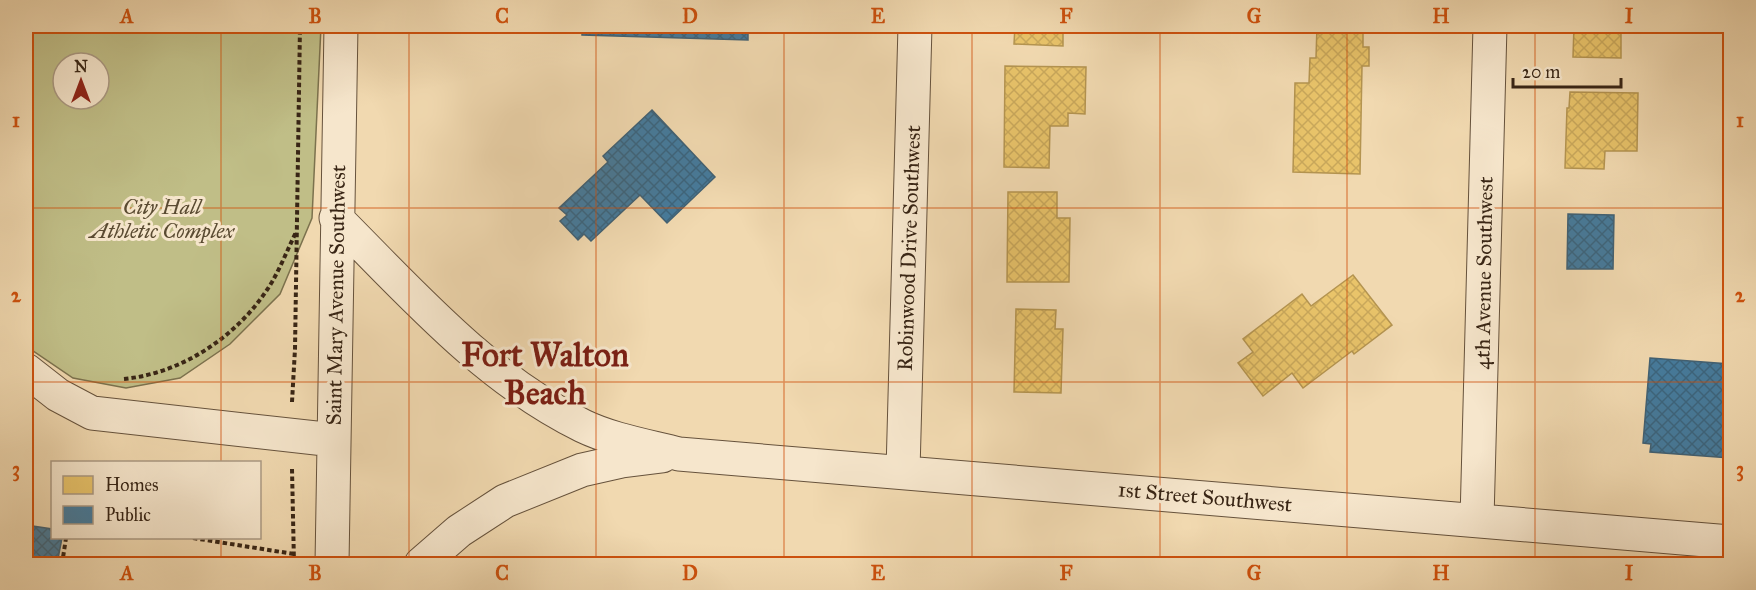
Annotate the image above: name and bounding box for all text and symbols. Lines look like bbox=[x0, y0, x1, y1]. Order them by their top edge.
text: A bbox=[118, 4, 134, 28]
text: B bbox=[308, 4, 322, 28]
text: C bbox=[495, 4, 509, 28]
text: D bbox=[682, 4, 698, 28]
text: E bbox=[871, 4, 886, 28]
text: F bbox=[1059, 4, 1073, 28]
text: G bbox=[1247, 4, 1262, 28]
text: H bbox=[1432, 4, 1450, 28]
text: I bbox=[1625, 4, 1634, 28]
north arrow bbox=[51, 51, 111, 111]
scale bar bbox=[1513, 51, 1621, 89]
text: N bbox=[74, 57, 88, 76]
text: 20 m bbox=[1522, 61, 1560, 83]
text: 1 bbox=[12, 108, 20, 132]
text: 1 bbox=[1736, 108, 1744, 132]
street label: Robinwood Drive Southwest bbox=[892, 124, 926, 371]
street label: Saint Mary Avenue Southwest bbox=[321, 164, 351, 426]
street label: 4th Avenue Southwest bbox=[1469, 176, 1499, 370]
park label: City Hall Athletic Complex bbox=[88, 194, 235, 244]
text: 2 bbox=[11, 283, 22, 307]
text: 2 bbox=[1735, 283, 1746, 307]
district label: Fort Walton Beach bbox=[461, 335, 629, 413]
text: 3 bbox=[12, 457, 20, 482]
text: 3 bbox=[1736, 457, 1744, 482]
legend bbox=[51, 461, 261, 539]
text: Homes bbox=[105, 474, 159, 496]
street label: 1st Street Southwest bbox=[1117, 476, 1294, 518]
text: Public bbox=[105, 504, 151, 526]
text: A bbox=[118, 561, 134, 585]
text: B bbox=[308, 561, 322, 585]
text: C bbox=[495, 561, 509, 585]
text: D bbox=[682, 561, 698, 585]
text: E bbox=[871, 561, 886, 585]
text: F bbox=[1059, 561, 1073, 585]
text: G bbox=[1247, 561, 1262, 585]
text: H bbox=[1432, 561, 1450, 585]
text: I bbox=[1625, 561, 1634, 585]

